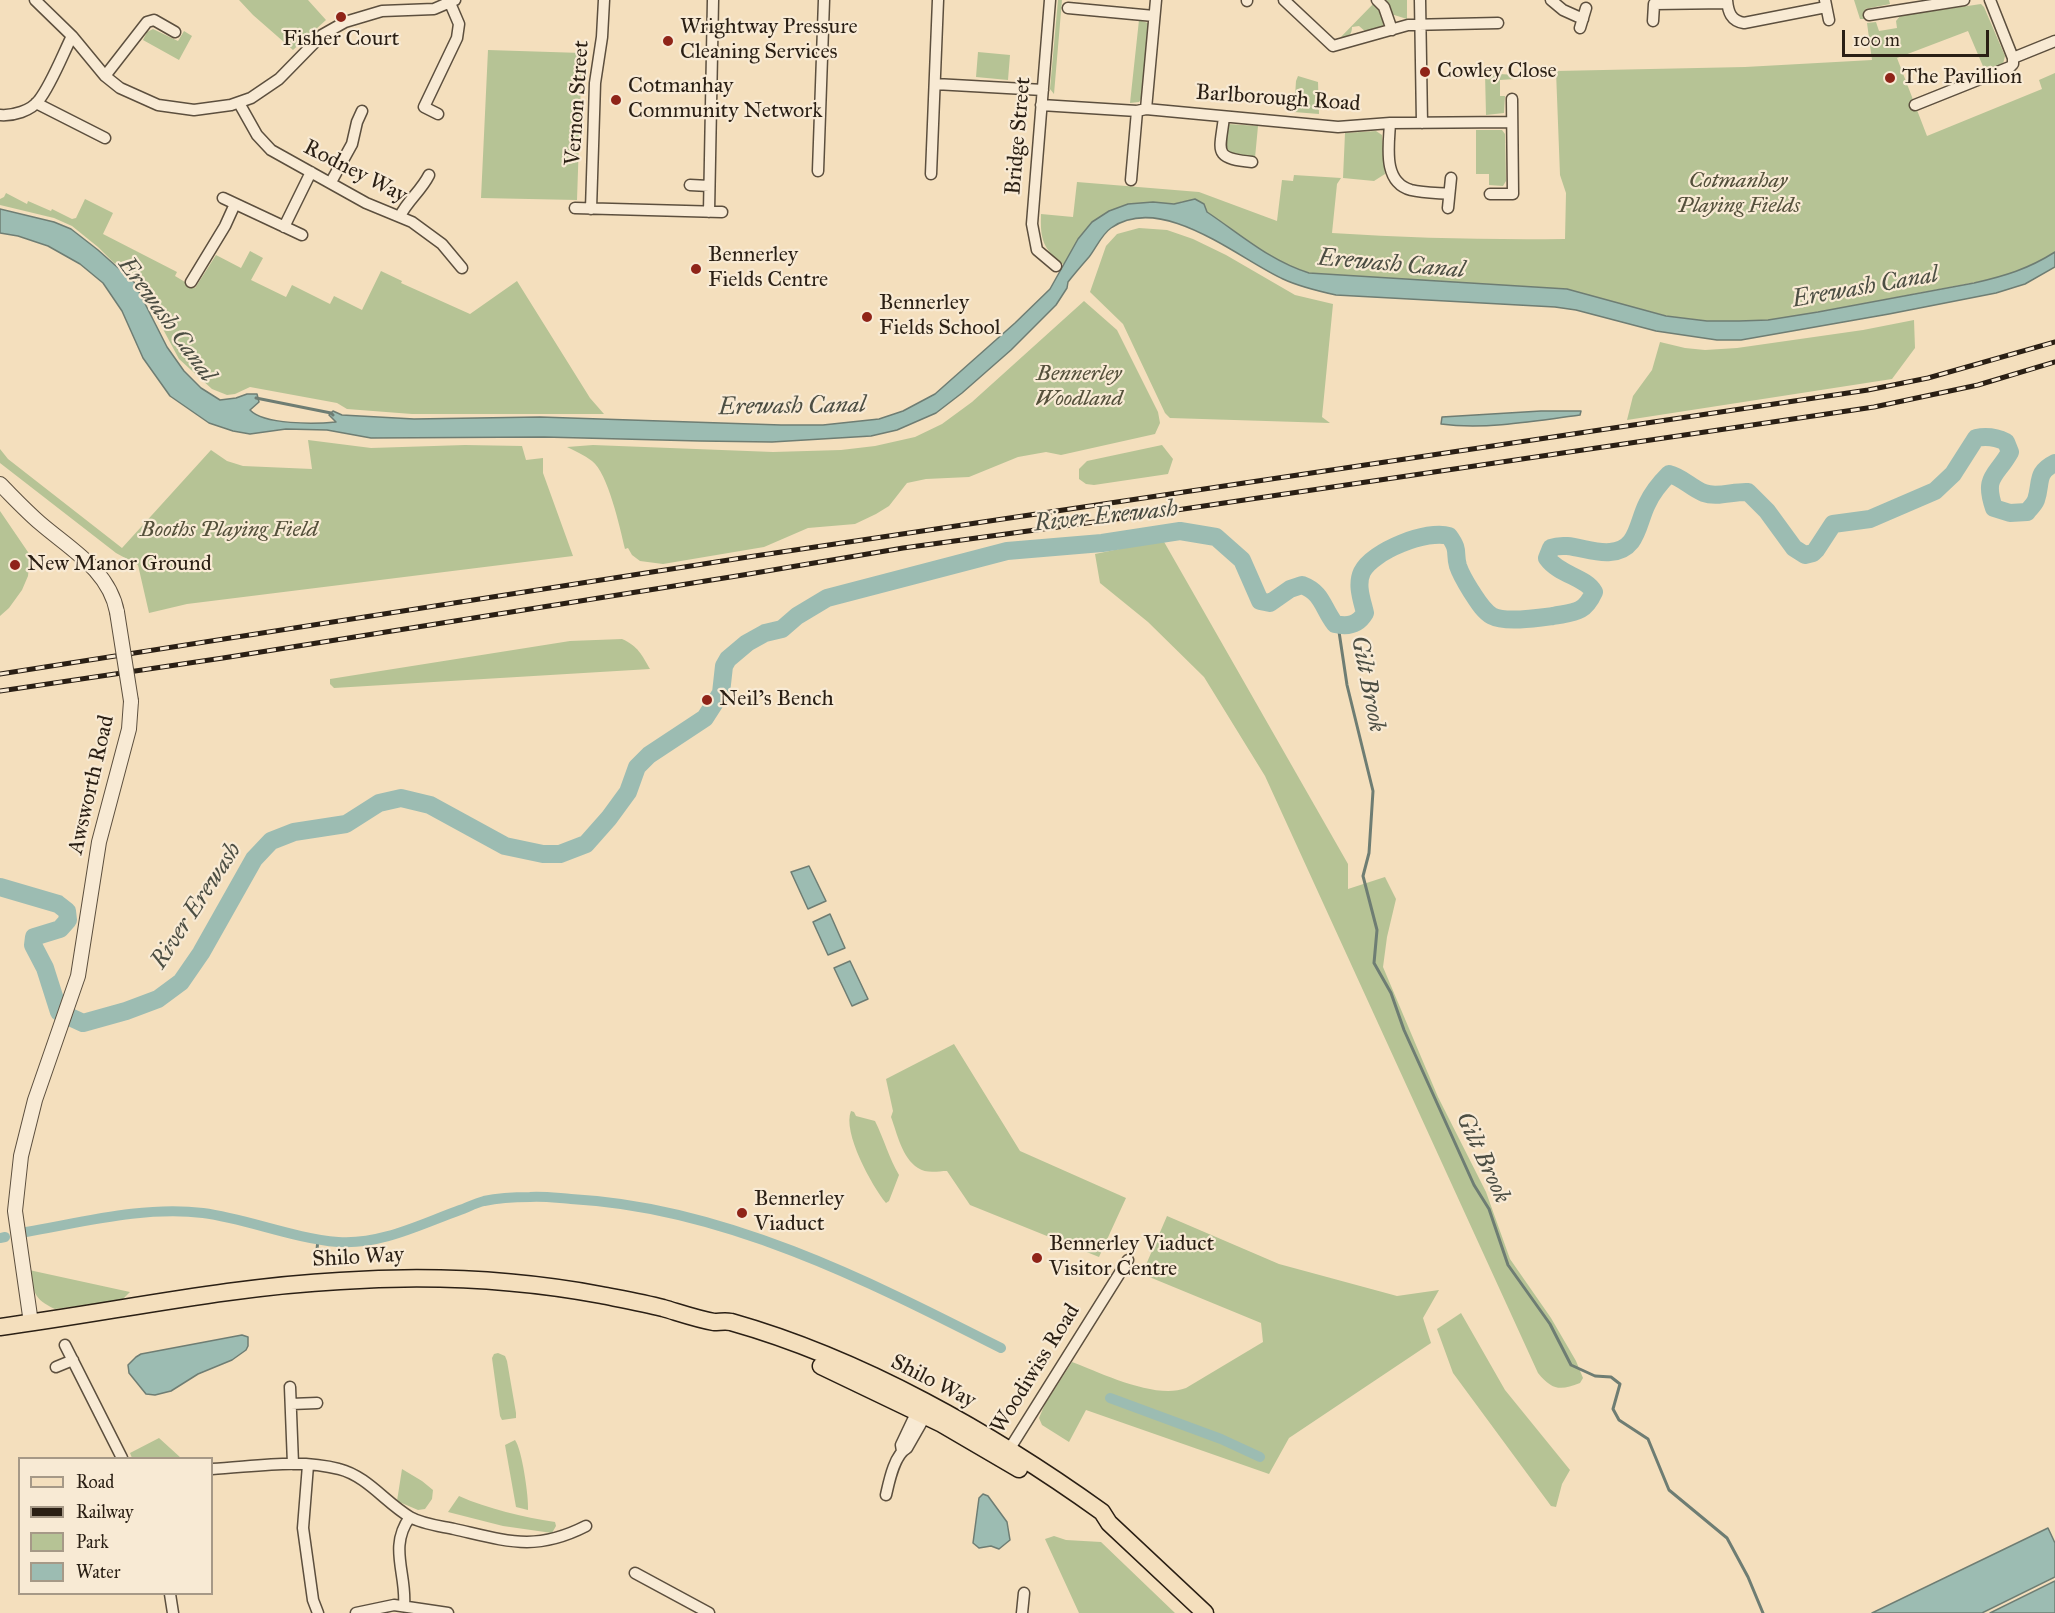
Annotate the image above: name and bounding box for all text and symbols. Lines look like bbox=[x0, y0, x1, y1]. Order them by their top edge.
marker: Fisher Court bbox=[334, 10, 348, 24]
place label: Wrightway Pressure Cleaning Services bbox=[680, 15, 858, 66]
scale bar bbox=[1845, 18, 1992, 56]
place label: Fisher Court bbox=[283, 27, 399, 53]
text: 100 m bbox=[1853, 29, 1900, 51]
marker: Wrightway Pressure Cleaning Services bbox=[661, 34, 675, 48]
street label: Vernon Street bbox=[560, 39, 596, 167]
place label: Cowley Close bbox=[1437, 59, 1557, 85]
marker: Cowley Close bbox=[1418, 65, 1432, 79]
place label: The Pavillion bbox=[1902, 65, 2022, 91]
marker: The Pavillion bbox=[1883, 71, 1897, 85]
place label: Cotmanhay Community Network bbox=[628, 74, 822, 125]
street label: Bridge Street bbox=[1001, 76, 1037, 196]
street label: Barlborough Road bbox=[1195, 80, 1361, 118]
marker: Cotmanhay Community Network bbox=[609, 93, 623, 107]
street label: Rodney Way bbox=[299, 135, 411, 209]
park label: Cotmanhay Playing Fields bbox=[1676, 169, 1800, 220]
place label: Bennerley Fields Centre bbox=[708, 243, 828, 294]
water label: Erewash Canal bbox=[1316, 244, 1466, 286]
water label: Erewash Canal bbox=[111, 252, 221, 388]
water label: Erewash Canal bbox=[1790, 261, 1940, 315]
marker: Bennerley Fields Centre bbox=[689, 262, 703, 276]
place label: Bennerley Fields School bbox=[879, 291, 1001, 342]
marker: Bennerley Fields School bbox=[860, 310, 874, 324]
park label: Bennerley Woodland bbox=[1035, 362, 1123, 414]
water label: Erewash Canal bbox=[718, 391, 866, 423]
water label: River Erewash bbox=[1033, 495, 1179, 539]
park label: Booths Playing Field bbox=[140, 518, 318, 544]
place label: New Manor Ground bbox=[27, 552, 212, 578]
marker: New Manor Ground bbox=[8, 558, 22, 572]
water label: Gilt Brook bbox=[1344, 633, 1390, 735]
place label: Neil's Bench bbox=[719, 687, 834, 713]
marker: Neil's Bench bbox=[700, 693, 714, 707]
street label: Awsworth Road bbox=[63, 713, 121, 857]
water label: River Erewash bbox=[146, 838, 248, 974]
water label: Gilt Brook bbox=[1448, 1108, 1516, 1208]
place label: Bennerley Viaduct bbox=[754, 1187, 844, 1238]
marker: Bennerley Viaduct bbox=[735, 1206, 749, 1220]
place label: Bennerley Viaduct Visitor Centre bbox=[1049, 1232, 1214, 1284]
street label: Shilo Way bbox=[311, 1242, 405, 1274]
marker: Bennerley Viaduct Visitor Centre bbox=[1030, 1251, 1044, 1265]
street label: Woodiwiss Road bbox=[986, 1299, 1086, 1439]
street label: Shilo Way bbox=[886, 1349, 980, 1415]
legend bbox=[18, 1457, 213, 1595]
text: Road bbox=[76, 1471, 114, 1493]
text: Railway bbox=[76, 1501, 133, 1523]
text: Park bbox=[76, 1531, 109, 1553]
text: Water bbox=[76, 1561, 120, 1583]

